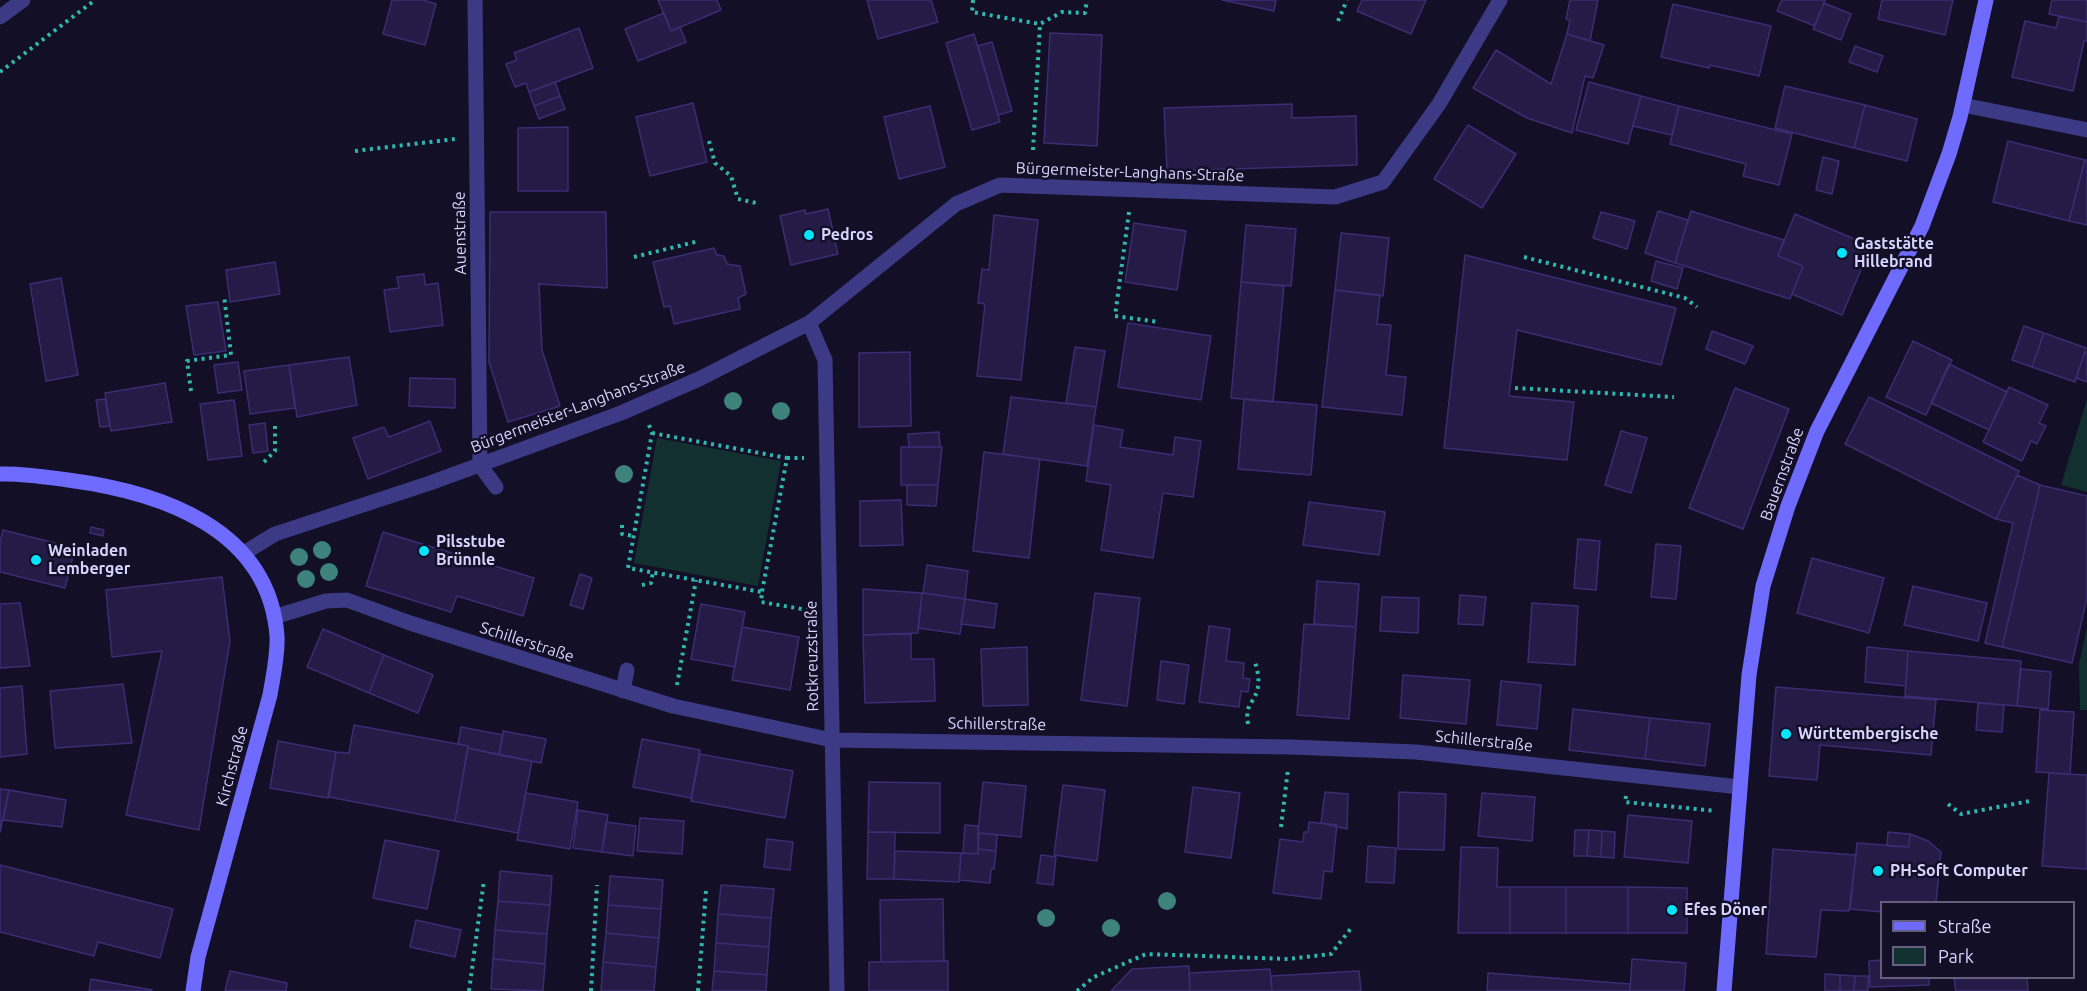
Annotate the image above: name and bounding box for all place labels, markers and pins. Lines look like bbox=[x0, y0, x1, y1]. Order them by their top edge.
place label: Pedros bbox=[821, 225, 873, 245]
marker: Pedros bbox=[802, 228, 816, 242]
place label: Gaststätte Hillebrand bbox=[1854, 234, 1934, 272]
marker: Gaststätte Hillebrand bbox=[1835, 246, 1849, 260]
place label: Pilsstube Brünnle bbox=[436, 532, 506, 570]
place label: Weinladen Lemberger bbox=[48, 541, 130, 579]
marker: Pilsstube Brünnle bbox=[417, 544, 431, 558]
marker: Weinladen Lemberger bbox=[29, 553, 43, 567]
place label: Württembergische bbox=[1798, 724, 1938, 744]
marker: Württembergische bbox=[1779, 727, 1793, 741]
place label: PH-Soft Computer bbox=[1890, 861, 2028, 881]
marker: PH-Soft Computer bbox=[1871, 864, 1885, 878]
place label: Efes Döner bbox=[1684, 900, 1767, 920]
marker: Efes Döner bbox=[1665, 903, 1679, 917]

